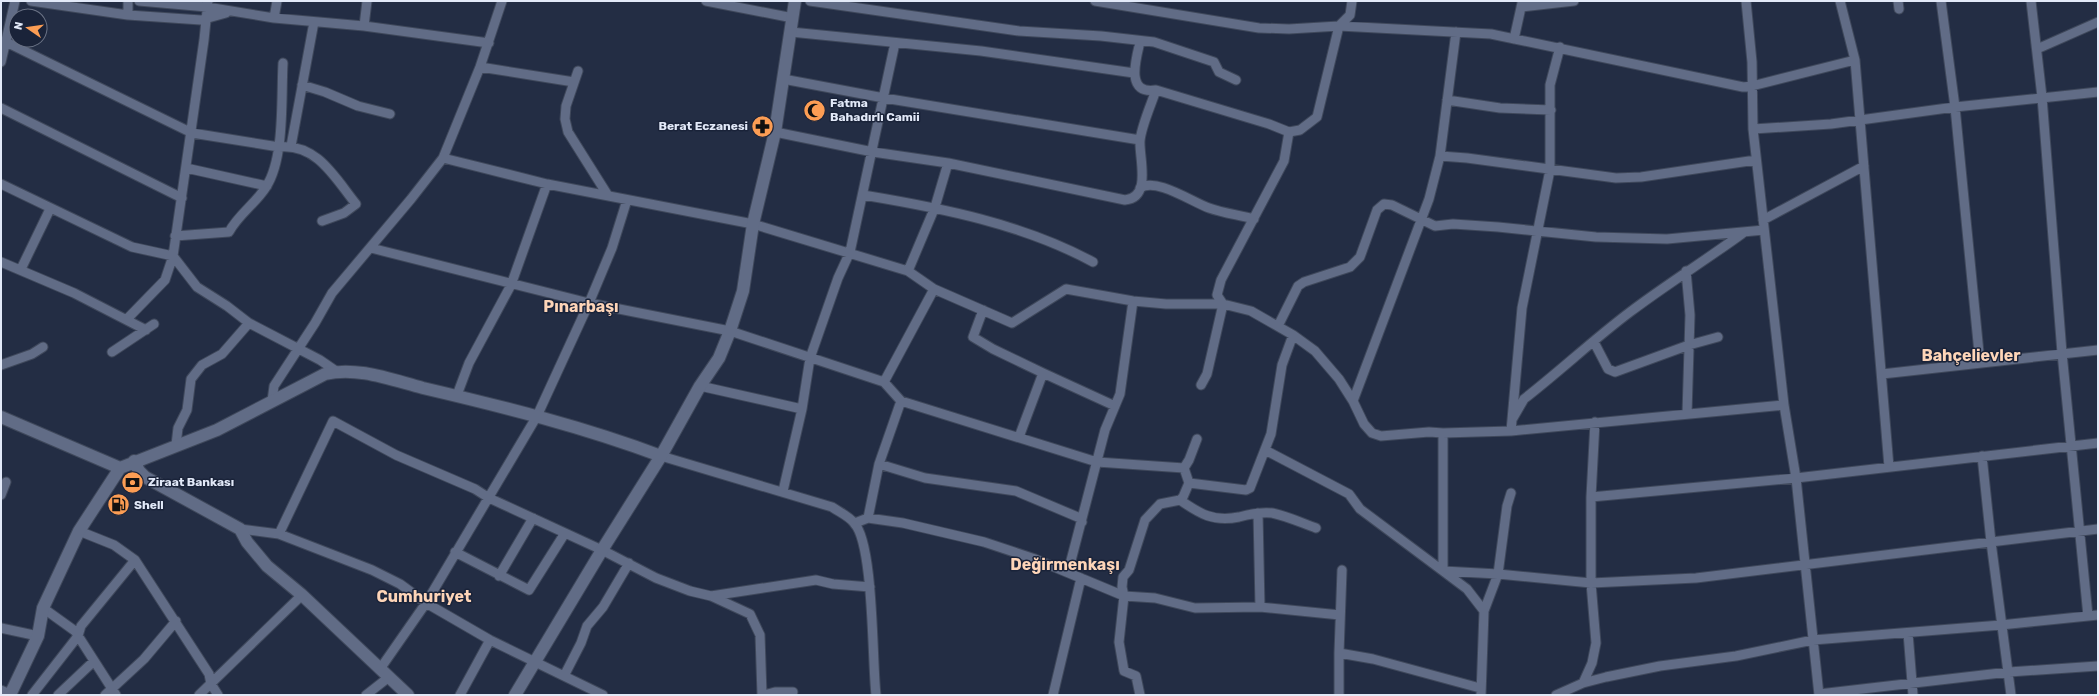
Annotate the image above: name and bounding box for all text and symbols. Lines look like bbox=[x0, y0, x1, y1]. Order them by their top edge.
north arrow bbox=[8, 8, 48, 48]
text: N bbox=[12, 20, 26, 31]
place label: Fatma Bahadırlı Camii bbox=[830, 96, 920, 124]
mosque icon: Fatma Bahadırlı Camii bbox=[801, 97, 827, 123]
pharmacy icon: Berat Eczanesi bbox=[750, 113, 776, 139]
place label: Berat Eczanesi bbox=[659, 119, 748, 133]
district label: Pınarbaşı bbox=[543, 297, 619, 316]
district label: Bahçelievler bbox=[1921, 346, 2021, 365]
bank icon: Ziraat Bankası bbox=[119, 469, 145, 495]
place label: Ziraat Bankası bbox=[148, 475, 234, 489]
fuel station icon: Shell bbox=[105, 492, 131, 518]
place label: Shell bbox=[134, 498, 164, 512]
district label: Değirmenkaşı bbox=[1010, 555, 1120, 574]
district label: Cumhuriyet bbox=[377, 587, 472, 606]

